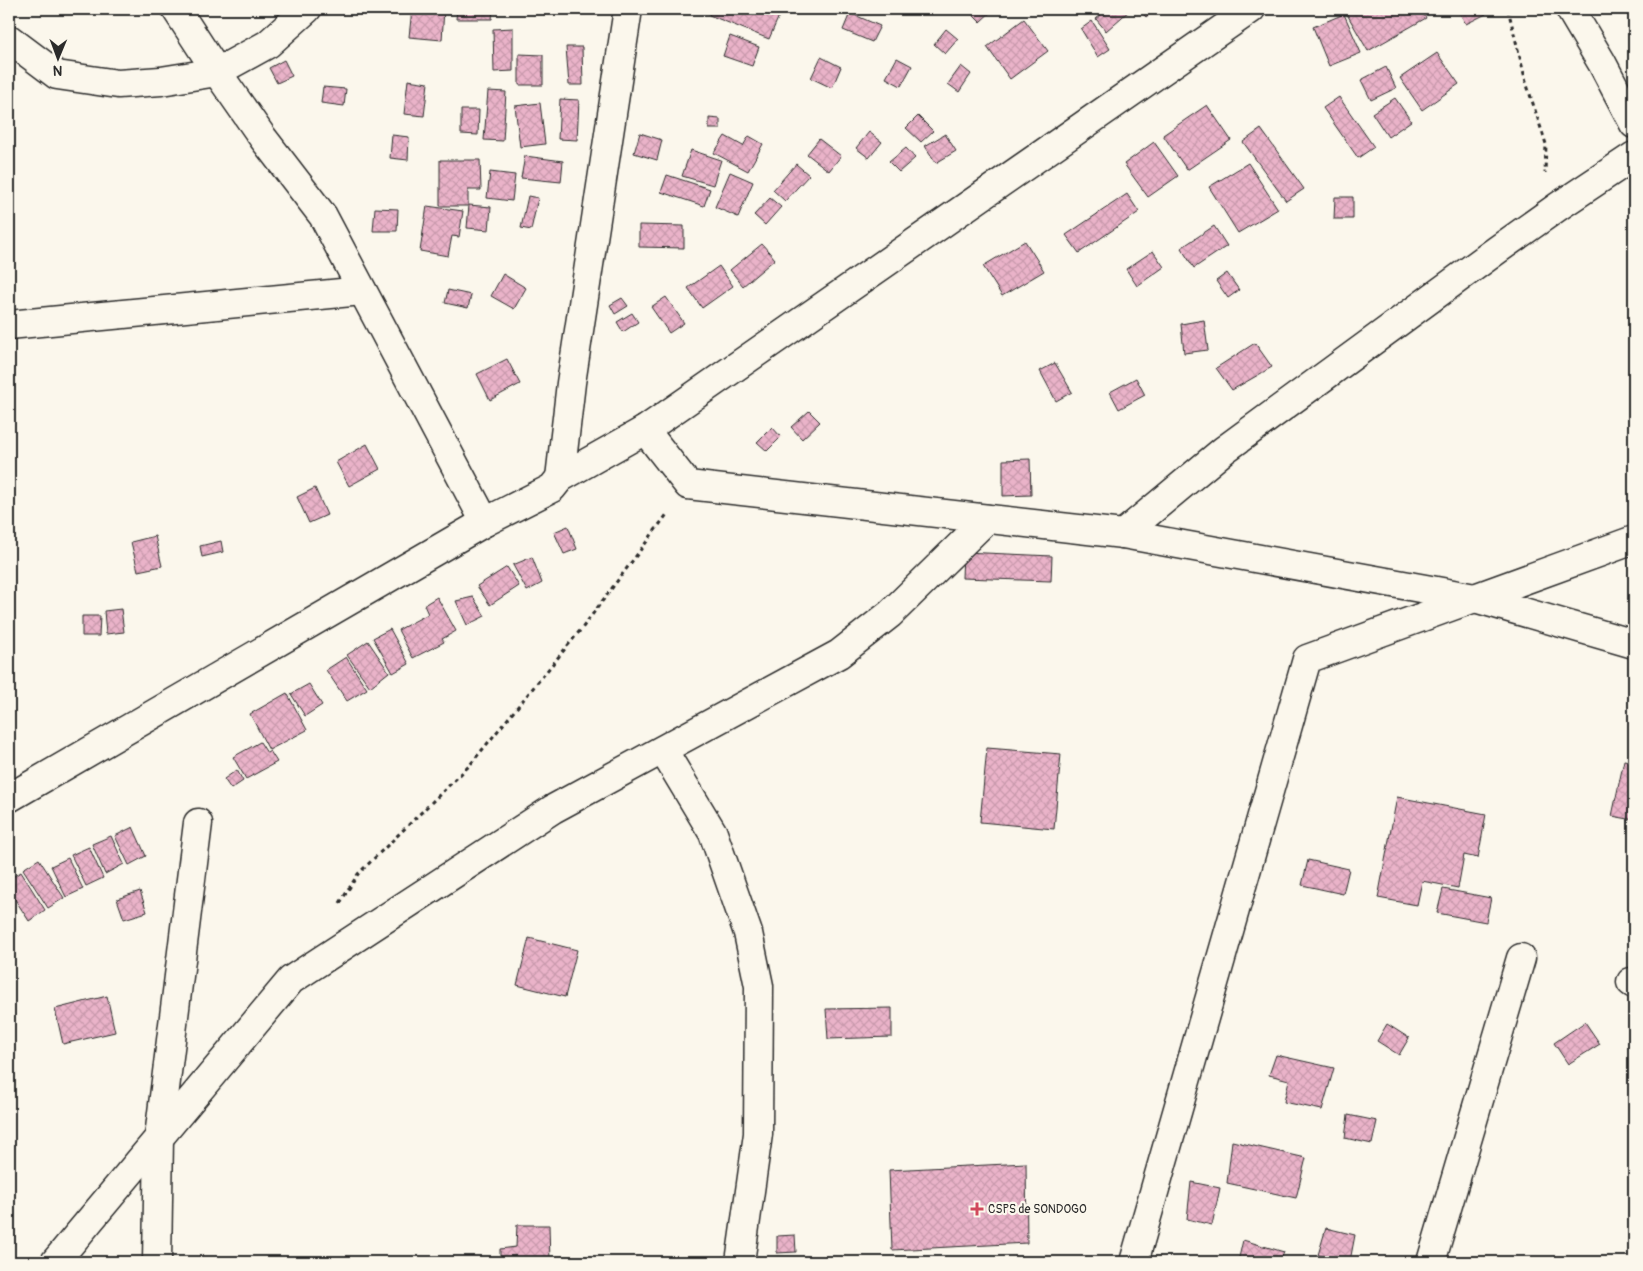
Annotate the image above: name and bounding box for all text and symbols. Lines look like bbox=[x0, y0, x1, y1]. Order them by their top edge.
north arrow bbox=[32, 32, 82, 82]
text: N bbox=[53, 62, 63, 79]
marker: CSPS de SONDOGO bbox=[970, 1202, 984, 1216]
place label: CSPS de SONDOGO bbox=[988, 1202, 1087, 1217]

